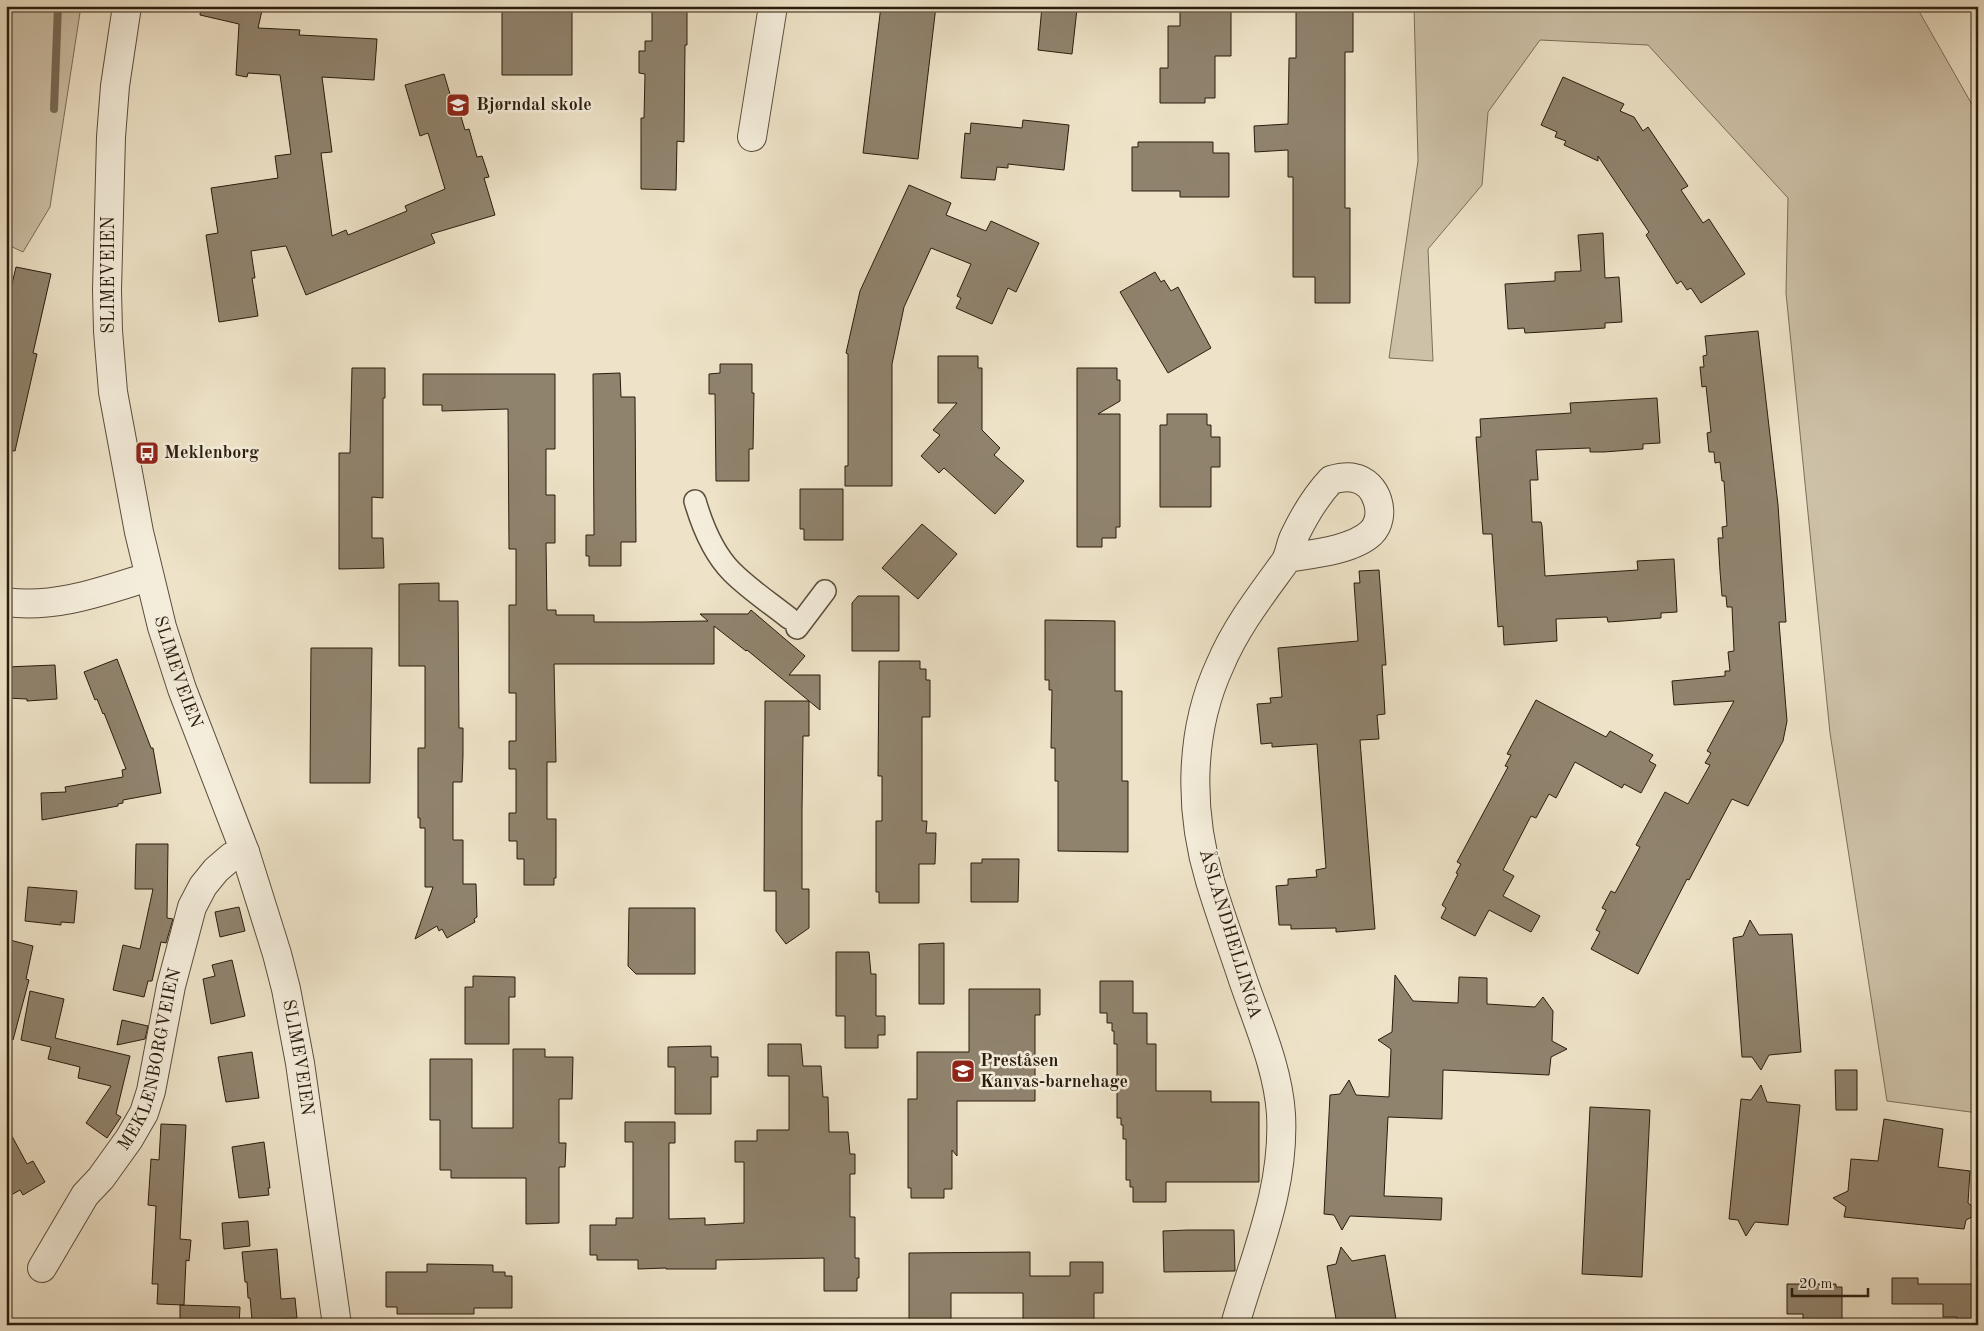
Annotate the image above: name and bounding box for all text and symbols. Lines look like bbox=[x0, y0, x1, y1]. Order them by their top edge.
school or university icon: Bjørndal skole bbox=[445, 92, 471, 118]
place label: Bjørndal skole bbox=[476, 96, 592, 114]
street label: SLIMEVEIEN bbox=[100, 216, 118, 334]
bus stop icon: Meklenborg bbox=[134, 440, 160, 466]
place label: Meklenborg bbox=[164, 444, 259, 462]
street label: SLIMEVEIEN bbox=[151, 614, 205, 731]
street label: ÅSLANDHELLINGA bbox=[1196, 846, 1269, 1021]
street label: MEKLENBORGVEIEN bbox=[115, 966, 184, 1154]
street label: SLIMEVEIEN bbox=[279, 998, 316, 1117]
place label: Preståsen Kanvas-barnehage bbox=[980, 1052, 1128, 1091]
school or university icon: Preståsen Kanvas-barnehage bbox=[950, 1058, 976, 1084]
scale bar bbox=[1792, 1266, 1868, 1298]
text: 20 m bbox=[1799, 1277, 1833, 1292]

